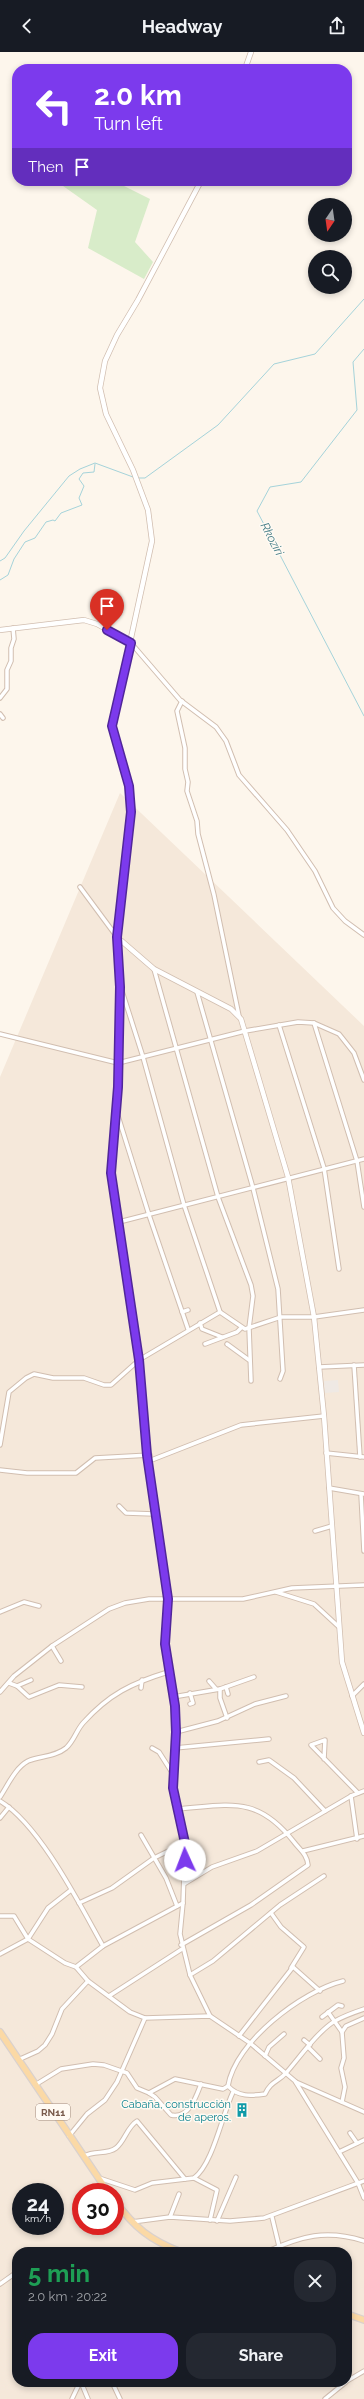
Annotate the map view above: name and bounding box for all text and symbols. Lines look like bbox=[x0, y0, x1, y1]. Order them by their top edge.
icon: back bbox=[16, 15, 38, 37]
icon: share bbox=[326, 15, 348, 37]
text: Headway bbox=[142, 16, 222, 37]
text: 2.0 km bbox=[94, 79, 182, 112]
icon: left bbox=[28, 80, 80, 132]
text: Turn left bbox=[94, 113, 163, 134]
icon: arrive bbox=[71, 156, 93, 178]
text: Then bbox=[28, 158, 63, 176]
north arrow bbox=[308, 198, 352, 242]
map controls bbox=[308, 198, 352, 294]
button: search bbox=[308, 250, 352, 294]
water label: Rkoziri bbox=[258, 520, 287, 558]
pin bbox=[90, 589, 124, 630]
icon: arrive bbox=[96, 595, 118, 617]
position arrow bbox=[164, 1839, 206, 1881]
place label: Cabaña, construcción de aperos. bbox=[121, 2098, 231, 2124]
building icon: Cabaña, construcción de aperos. bbox=[234, 2102, 250, 2118]
road number: RN11 bbox=[36, 2104, 70, 2120]
speed limit sign: 30 bbox=[72, 2183, 124, 2235]
text: 24 bbox=[27, 2192, 49, 2216]
text: km/h bbox=[25, 2213, 51, 2224]
text: 5 min bbox=[28, 2259, 90, 2288]
button: close bbox=[294, 2260, 336, 2302]
text: 2.0 km · 20:22 bbox=[28, 2289, 107, 2304]
button: Exit bbox=[28, 2333, 178, 2379]
button: Share bbox=[186, 2333, 336, 2379]

